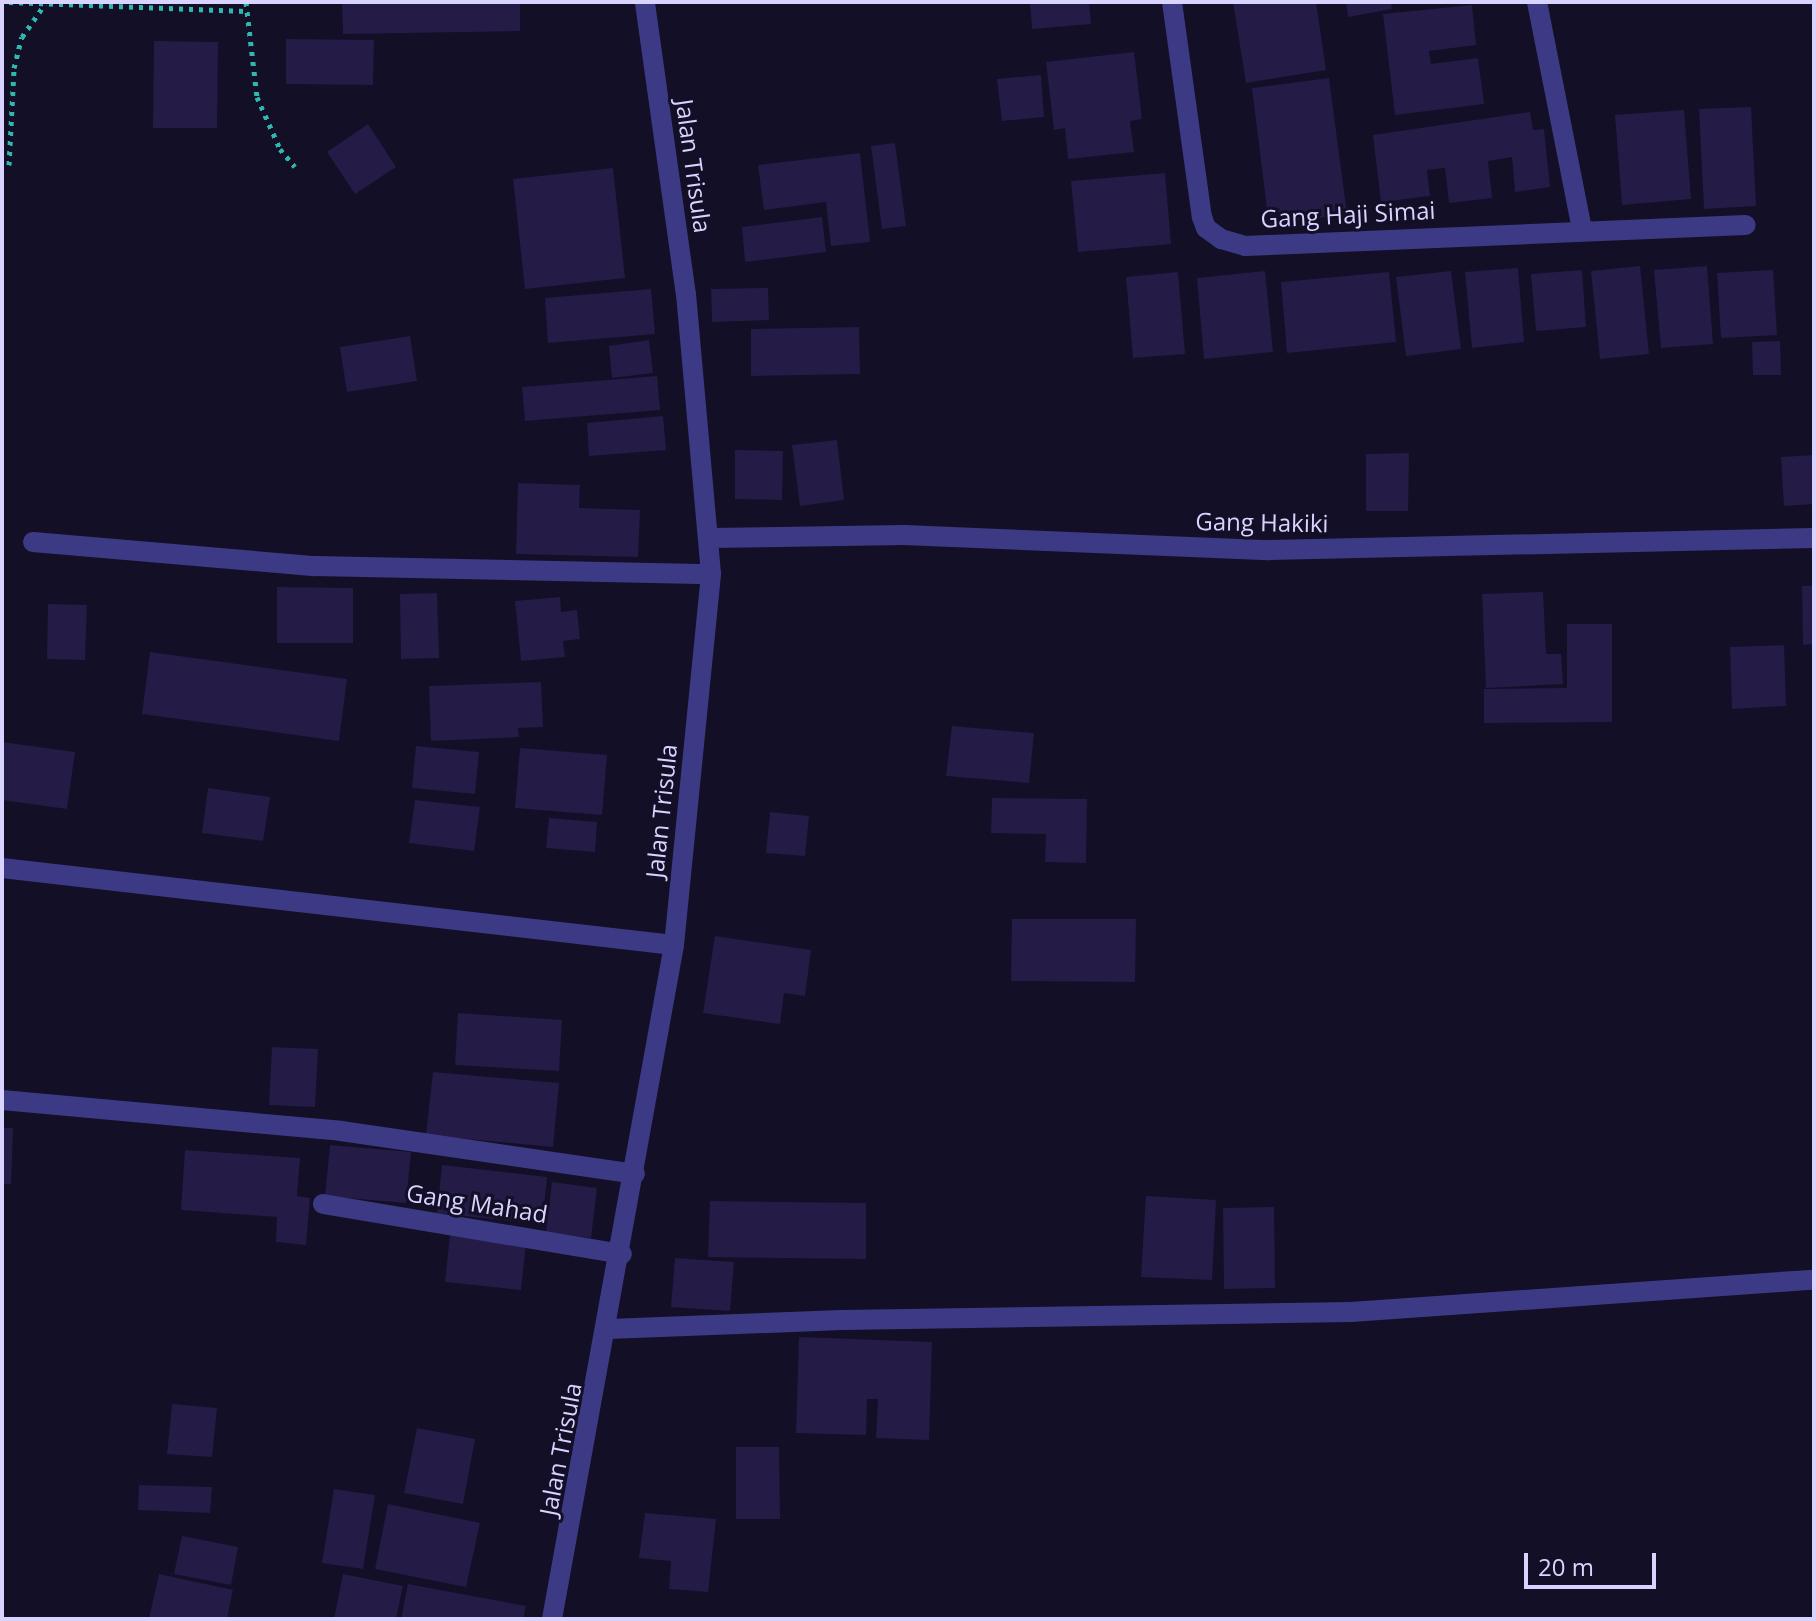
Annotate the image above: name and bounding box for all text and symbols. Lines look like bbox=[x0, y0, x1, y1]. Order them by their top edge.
street label: Jalan Trisula bbox=[670, 97, 718, 235]
street label: Gang Haji Simai bbox=[1260, 195, 1436, 233]
street label: Gang Hakiki bbox=[1195, 506, 1329, 538]
street label: Jalan Trisula bbox=[640, 742, 682, 880]
street label: Gang Mahad bbox=[404, 1178, 550, 1228]
street label: Jalan Trisula bbox=[533, 1380, 587, 1518]
scale bar bbox=[1528, 1537, 1660, 1587]
text: 20 m bbox=[1538, 1550, 1594, 1583]

